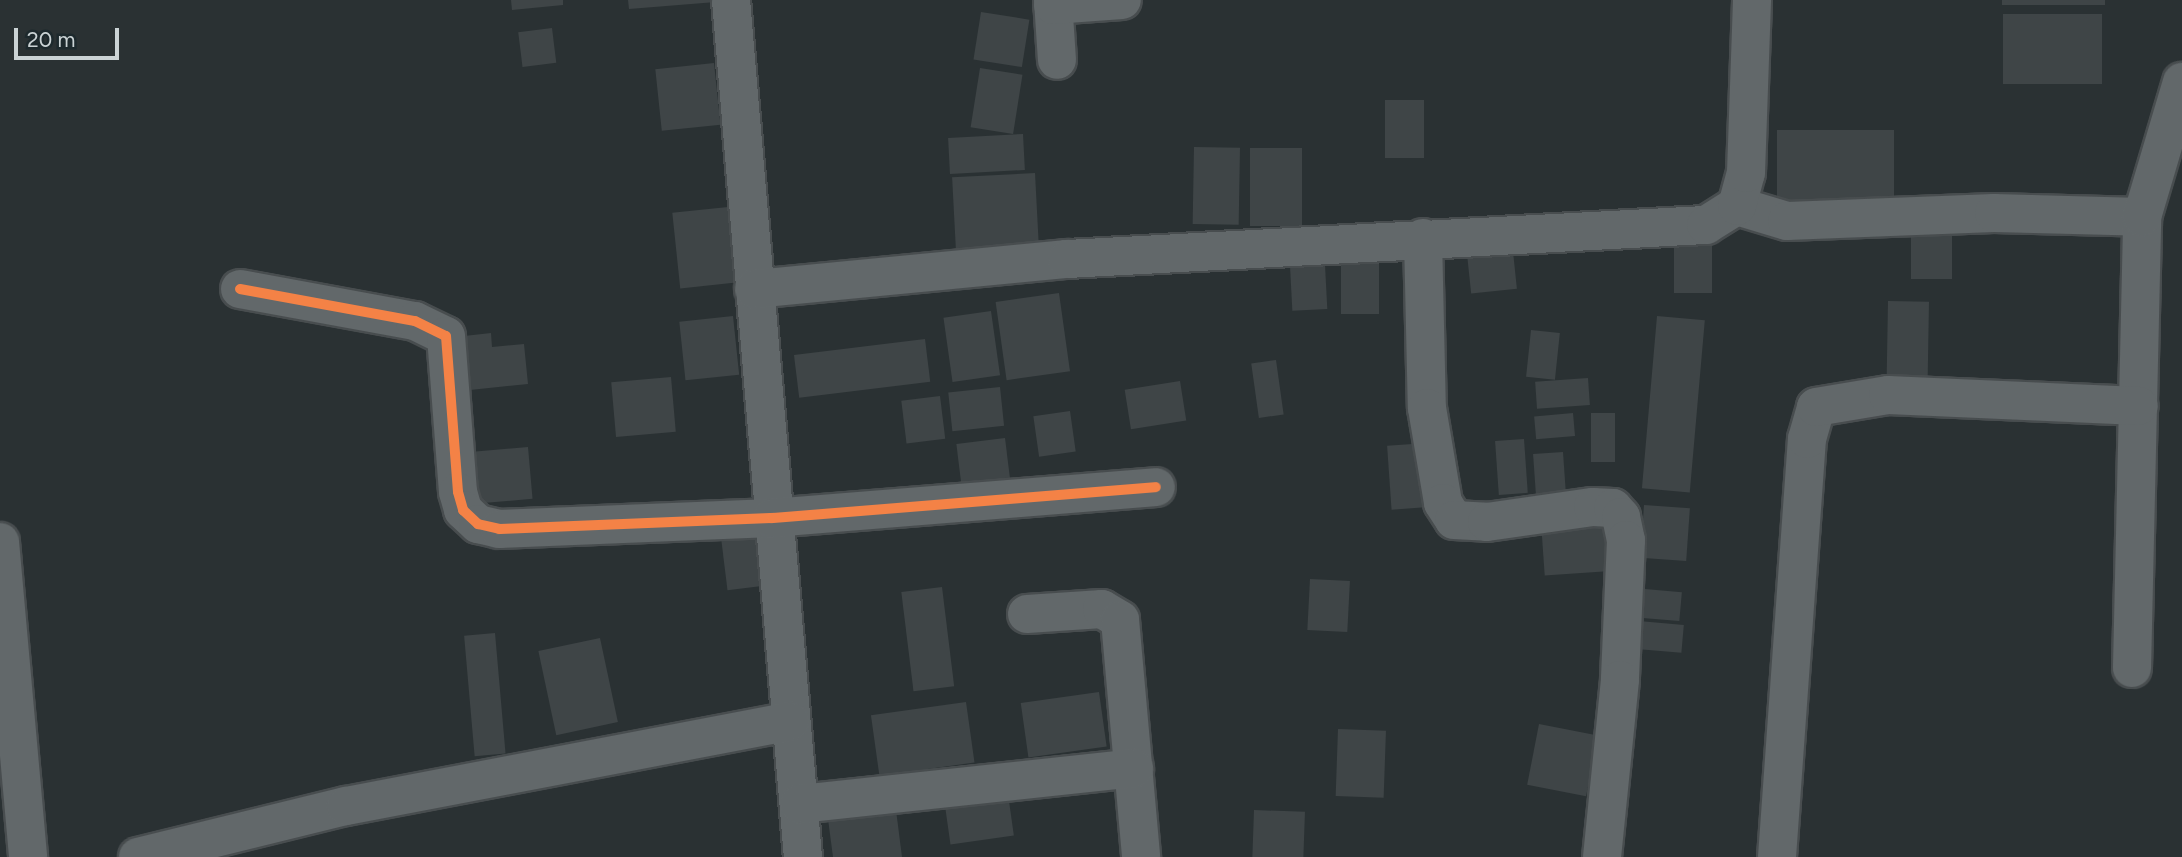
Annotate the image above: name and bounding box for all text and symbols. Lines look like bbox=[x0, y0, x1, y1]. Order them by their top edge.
scale bar bbox=[18, 14, 122, 58]
text: 20 m bbox=[27, 27, 75, 52]

